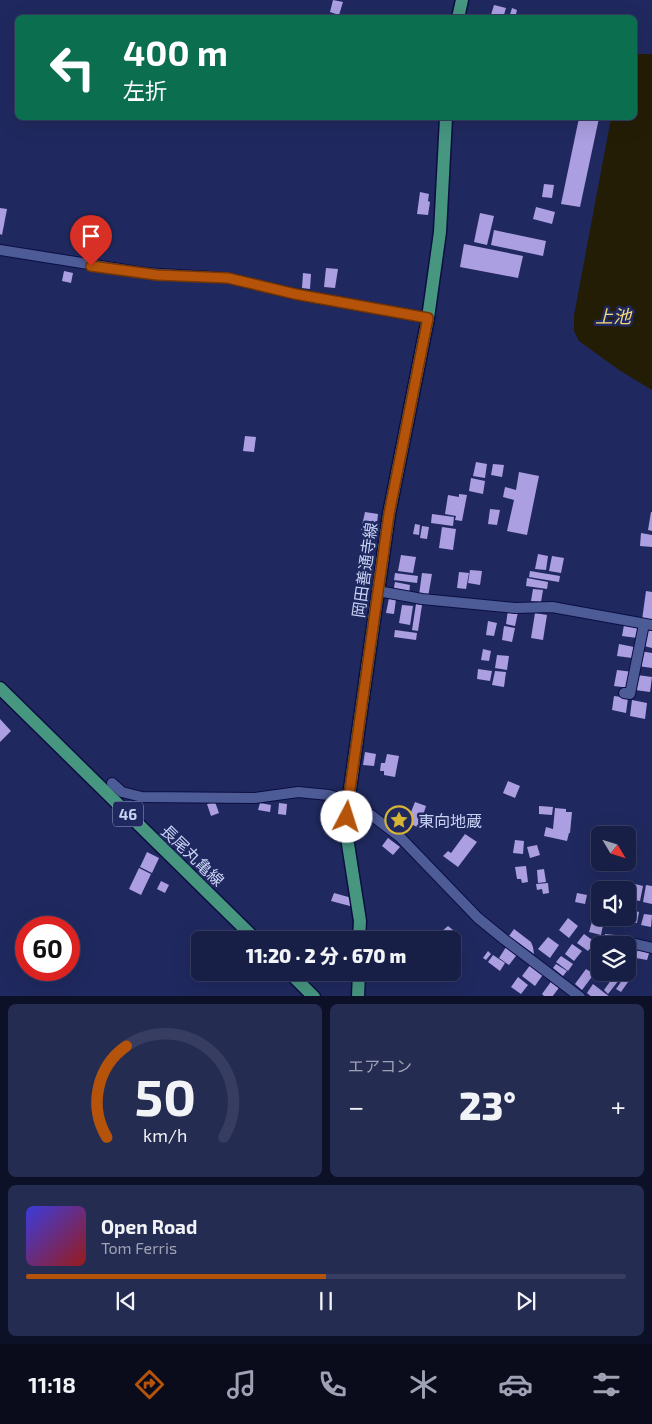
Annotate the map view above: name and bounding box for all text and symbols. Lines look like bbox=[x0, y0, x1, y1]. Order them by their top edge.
text: 400 m bbox=[123, 31, 228, 73]
icon: left bbox=[40, 35, 105, 100]
text: 左折 bbox=[123, 77, 167, 103]
pin bbox=[70, 215, 112, 266]
icon: arrive bbox=[77, 222, 105, 250]
water label: 上池 bbox=[595, 305, 633, 327]
street label: 岡田善通寺線 bbox=[348, 521, 380, 619]
position arrow bbox=[320, 790, 372, 842]
road number: 46 bbox=[113, 802, 143, 826]
place icon: 東向地蔵 bbox=[384, 805, 414, 835]
place label: 東向地蔵 bbox=[418, 811, 482, 830]
street label: 長尾丸亀線 bbox=[158, 820, 228, 890]
north arrow bbox=[591, 826, 636, 871]
map controls bbox=[591, 826, 636, 981]
button: sound bbox=[591, 881, 636, 926]
speed limit sign: 60 bbox=[15, 916, 80, 981]
button: layers bbox=[591, 936, 636, 981]
text: 11:20 · 2 分 · 670 m bbox=[246, 944, 406, 967]
text: エアコン bbox=[348, 1056, 412, 1075]
text: 50 bbox=[134, 1064, 196, 1126]
text: 23° bbox=[459, 1082, 516, 1128]
text: − bbox=[348, 1089, 364, 1123]
text: + bbox=[611, 1089, 626, 1123]
text: km/h bbox=[143, 1124, 187, 1146]
text: Open Road bbox=[101, 1215, 197, 1238]
text: Tom Ferris bbox=[101, 1238, 177, 1257]
icon: previous bbox=[112, 1287, 140, 1315]
icon: pause bbox=[312, 1287, 340, 1315]
icon: next bbox=[512, 1287, 540, 1315]
icon: directions bbox=[132, 1367, 167, 1402]
icon: music bbox=[224, 1367, 259, 1402]
icon: phone bbox=[315, 1367, 350, 1402]
icon: climate bbox=[406, 1367, 441, 1402]
icon: car bbox=[498, 1367, 533, 1402]
icon: filters bbox=[589, 1367, 624, 1402]
text: 11:18 bbox=[28, 1371, 76, 1397]

